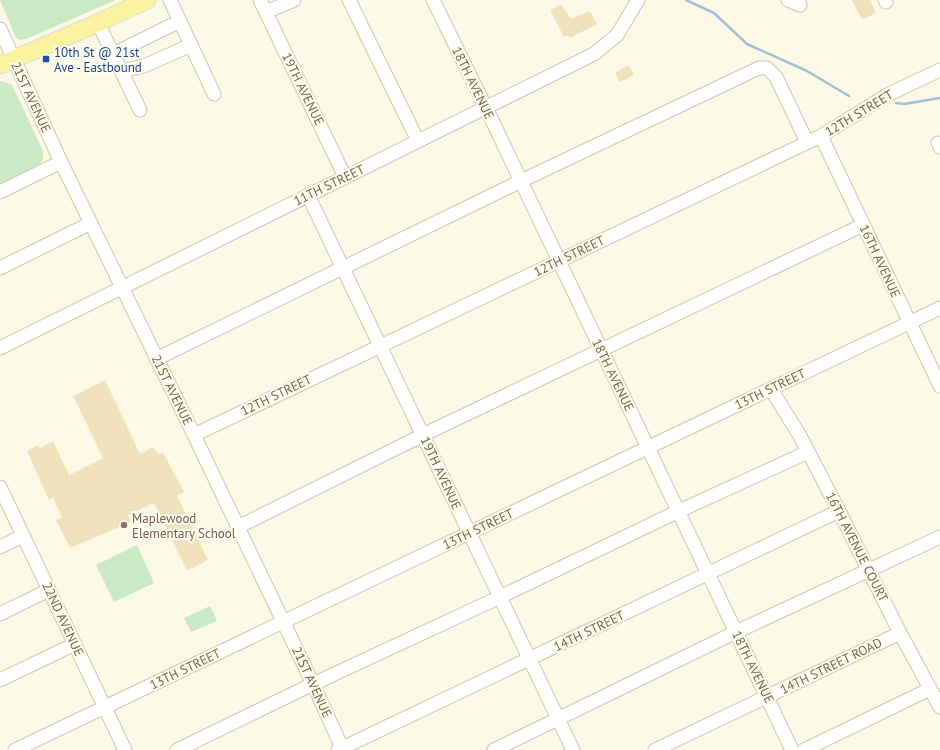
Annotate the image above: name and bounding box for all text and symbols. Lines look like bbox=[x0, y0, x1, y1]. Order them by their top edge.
place label: 10th St @ 21st Ave - Eastbound bbox=[54, 44, 142, 76]
street label: 18TH AVENUE bbox=[448, 44, 498, 122]
street label: 19TH AVENUE bbox=[278, 50, 328, 128]
marker: 10th St @ 21st Ave - Eastbound bbox=[41, 54, 51, 64]
street label: 21ST AVENUE bbox=[7, 59, 55, 135]
street label: 12TH STREET bbox=[822, 86, 896, 140]
street label: 11TH STREET bbox=[291, 161, 367, 209]
street label: 16TH AVENUE bbox=[856, 222, 904, 300]
street label: 12TH STREET bbox=[531, 232, 607, 280]
street label: 18TH AVENUE bbox=[588, 336, 638, 414]
street label: 21ST AVENUE bbox=[148, 352, 196, 428]
street label: 13TH STREET bbox=[732, 365, 808, 413]
street label: 12TH STREET bbox=[238, 371, 314, 419]
street label: 19TH AVENUE bbox=[417, 434, 465, 512]
street label: 16TH AVENUE COURT bbox=[822, 489, 892, 605]
street label: 13TH STREET bbox=[440, 505, 516, 553]
place label: Maplewood Elementary School bbox=[132, 510, 236, 542]
marker: Maplewood Elementary School bbox=[119, 520, 129, 530]
street label: 22ND AVENUE bbox=[38, 579, 88, 659]
street label: 14TH STREET bbox=[551, 607, 627, 655]
street label: 18TH AVENUE bbox=[728, 628, 778, 706]
street label: 14TH STREET ROAD bbox=[777, 634, 885, 698]
street label: 21ST AVENUE bbox=[288, 644, 336, 720]
street label: 13TH STREET bbox=[147, 645, 223, 693]

